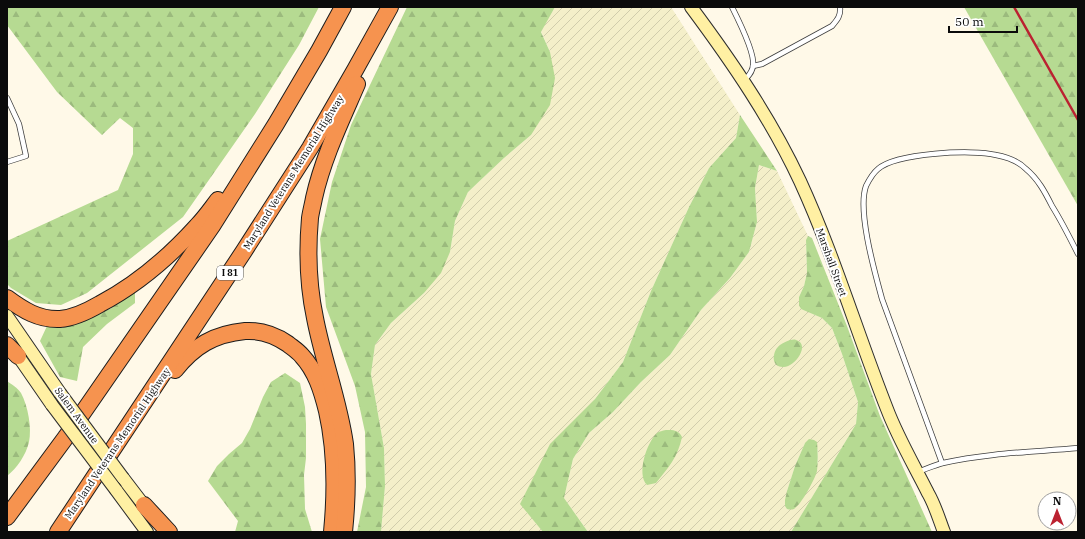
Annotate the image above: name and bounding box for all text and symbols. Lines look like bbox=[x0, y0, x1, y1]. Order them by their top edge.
scale bar bbox=[949, 8, 1017, 34]
text: 50 m bbox=[955, 14, 984, 29]
street label: Maryland Veterans Memorial Highway bbox=[240, 92, 347, 252]
street label: Marshall Street bbox=[813, 226, 850, 298]
road number: I 81 bbox=[217, 266, 243, 280]
street label: Maryland Veterans Memorial Highway bbox=[62, 365, 173, 521]
street label: Salem Avenue bbox=[52, 384, 101, 446]
north arrow bbox=[1037, 491, 1077, 531]
text: N bbox=[1053, 494, 1062, 508]

